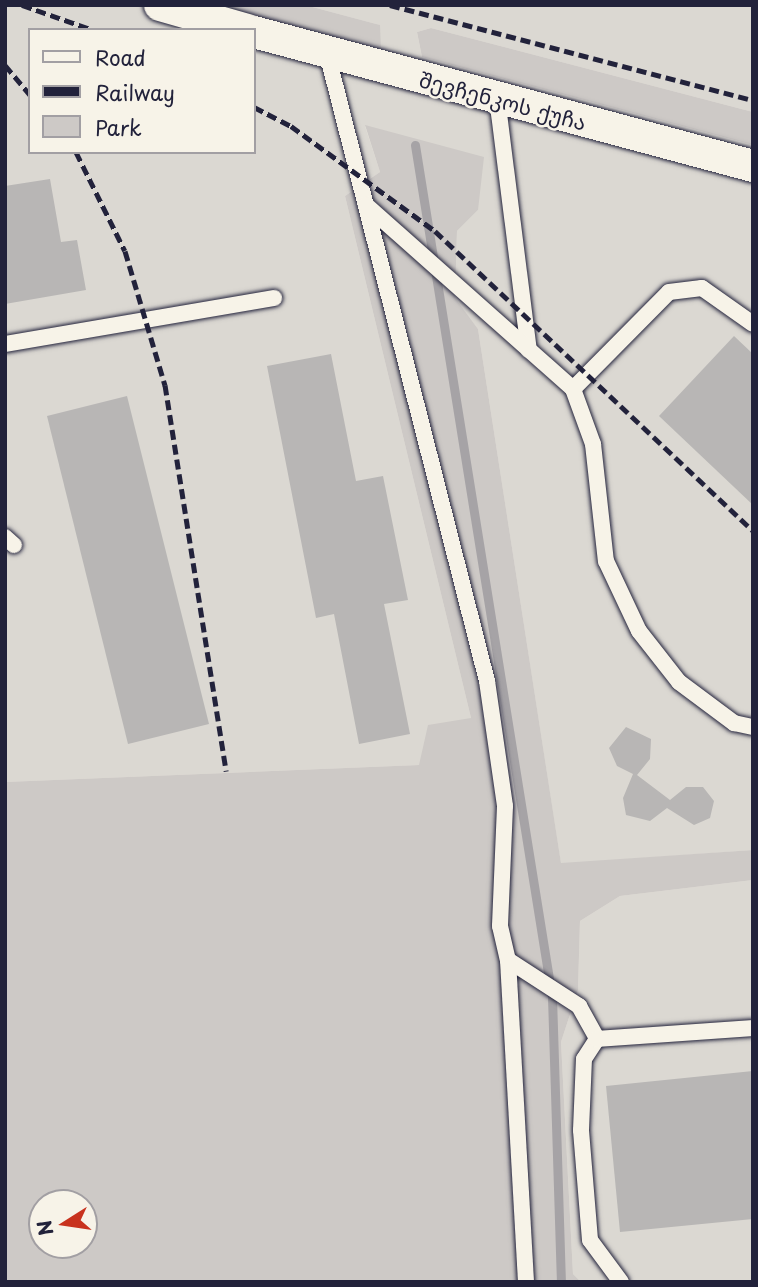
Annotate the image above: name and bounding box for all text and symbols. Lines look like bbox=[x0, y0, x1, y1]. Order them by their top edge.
legend bbox=[28, 28, 256, 154]
text: Road bbox=[95, 41, 146, 73]
street label: შევჩენკოს ქუჩა bbox=[417, 66, 589, 134]
text: Railway bbox=[95, 76, 175, 108]
text: Park bbox=[95, 111, 142, 143]
north arrow bbox=[28, 1189, 98, 1259]
text: N bbox=[29, 1218, 60, 1238]

